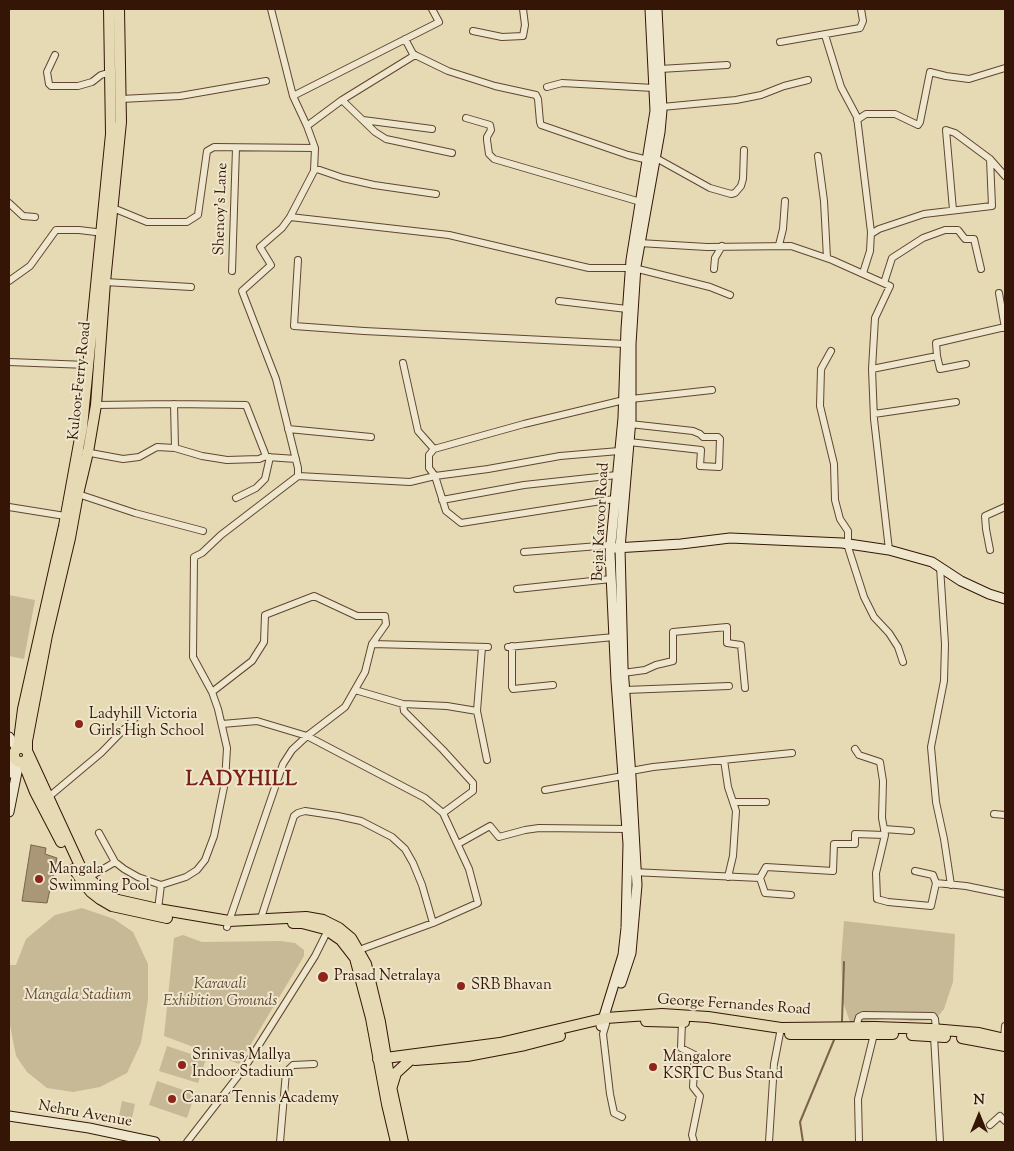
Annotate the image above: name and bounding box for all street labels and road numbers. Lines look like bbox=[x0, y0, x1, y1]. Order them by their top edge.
street label: Shenoy's Lane bbox=[211, 162, 233, 256]
street label: Kuloor Ferry Road bbox=[66, 321, 96, 441]
street label: Bejai Kavoor Road bbox=[590, 462, 614, 582]
street label: George Fernandes Road bbox=[657, 992, 811, 1020]
street label: Nehru Avenue bbox=[37, 1098, 133, 1132]

